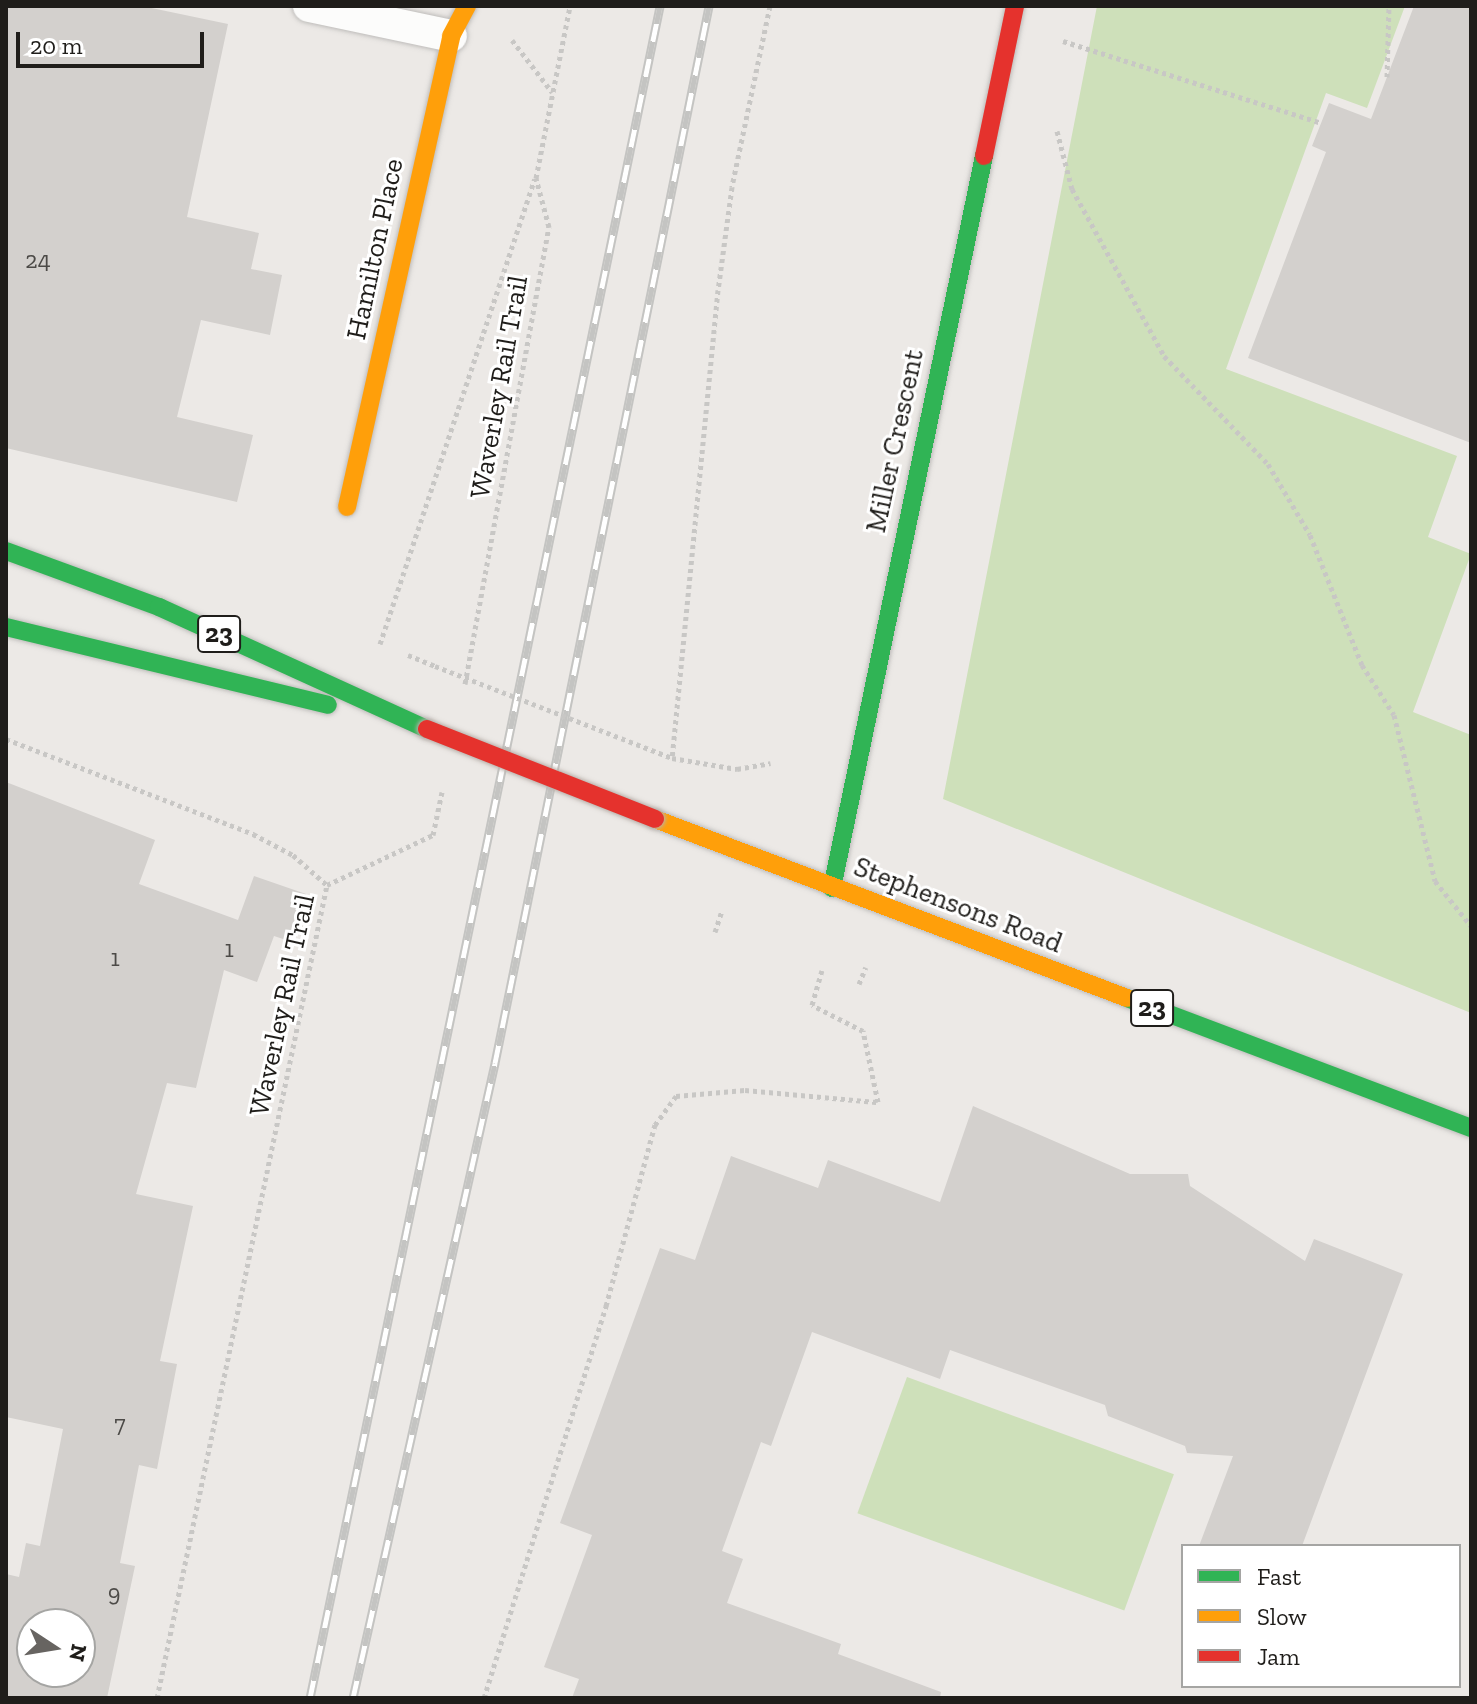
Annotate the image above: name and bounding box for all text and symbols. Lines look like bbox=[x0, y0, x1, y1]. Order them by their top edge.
scale bar bbox=[20, 16, 208, 66]
text: 20 m bbox=[30, 31, 82, 60]
street label: Hamilton Place bbox=[339, 155, 411, 343]
house number: 24 bbox=[25, 246, 51, 274]
street label: Waverley Rail Trail bbox=[463, 272, 535, 502]
street label: Miller Crescent bbox=[859, 346, 931, 536]
road number: 23 bbox=[197, 612, 241, 656]
street label: Stephensons Road bbox=[849, 850, 1067, 960]
street label: Waverley Rail Trail bbox=[242, 890, 322, 1120]
house number: 1 bbox=[224, 935, 234, 963]
house number: 1 bbox=[110, 944, 120, 972]
road number: 23 bbox=[1130, 986, 1174, 1030]
house number: 7 bbox=[114, 1410, 126, 1438]
legend bbox=[1181, 1544, 1461, 1688]
text: Fast bbox=[1257, 1562, 1301, 1591]
house number: 9 bbox=[108, 1579, 120, 1607]
text: Slow bbox=[1257, 1602, 1307, 1631]
north arrow bbox=[16, 1608, 96, 1688]
text: N bbox=[63, 1642, 93, 1664]
text: Jam bbox=[1257, 1642, 1300, 1671]

